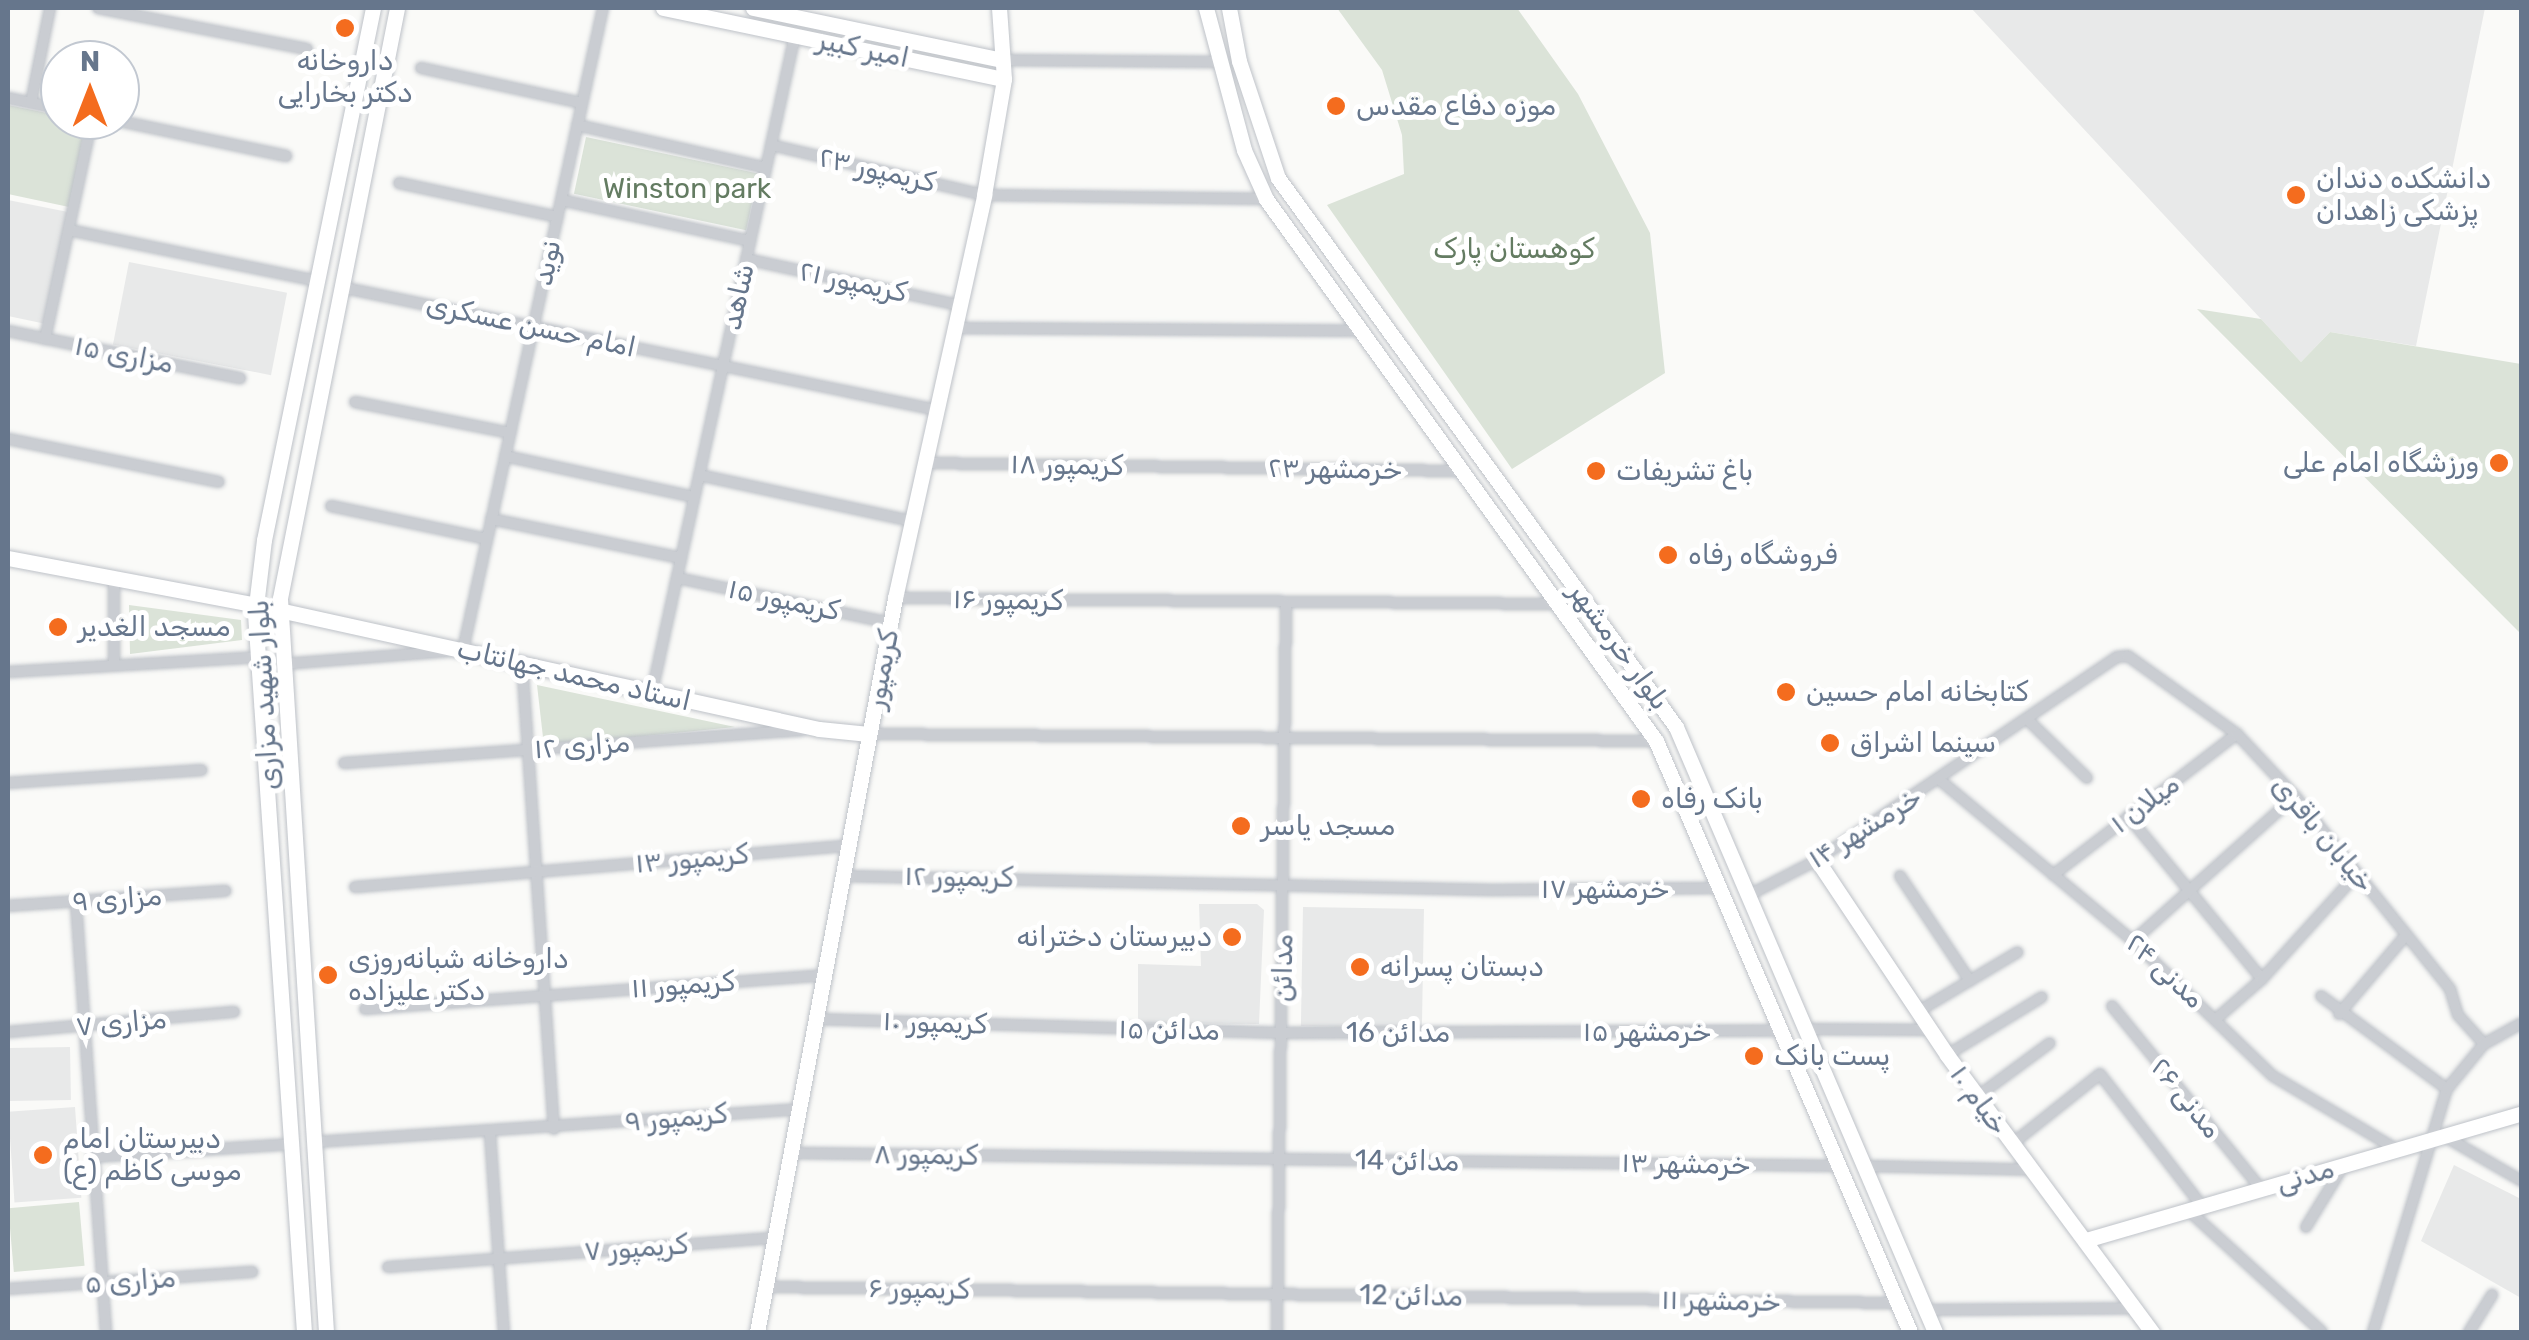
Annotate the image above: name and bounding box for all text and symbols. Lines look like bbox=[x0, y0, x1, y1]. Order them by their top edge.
marker: داروخانه دکتر بخارایی bbox=[334, 17, 356, 39]
street label: امیر کبیر bbox=[814, 23, 912, 75]
north arrow bbox=[40, 40, 140, 140]
place label: داروخانه دکتر بخارایی bbox=[277, 44, 413, 110]
text: N bbox=[80, 45, 100, 78]
place label: موزه دفاع مقدس bbox=[1356, 89, 1556, 123]
marker: موزه دفاع مقدس bbox=[1325, 95, 1347, 117]
street label: کریمپور ۲۳ bbox=[815, 140, 939, 200]
place label: دانشکده دندان پزشکی زاهدان bbox=[2316, 162, 2491, 228]
park label: Winston park bbox=[603, 172, 771, 206]
marker: دانشکده دندان پزشکی زاهدان bbox=[2285, 184, 2307, 206]
park label: کوهستان پارک bbox=[1433, 232, 1595, 266]
street label: نوید bbox=[526, 237, 568, 289]
street label: کریمپور ۲۱ bbox=[796, 254, 910, 310]
street label: شاهد bbox=[715, 261, 761, 333]
street label: امام حسن عسکری bbox=[423, 287, 639, 365]
street label: مزاری ۱۵ bbox=[72, 329, 176, 381]
place label: ورزشگاه امام علی bbox=[2283, 446, 2479, 480]
street label: کریمپور ۱۸ bbox=[1010, 447, 1124, 483]
street label: خرمشهر ۲۳ bbox=[1268, 451, 1402, 487]
marker: ورزشگاه امام علی bbox=[2488, 452, 2510, 474]
place label: باغ تشریفات bbox=[1616, 454, 1753, 488]
marker: باغ تشریفات bbox=[1585, 460, 1607, 482]
place label: فروشگاه رفاه bbox=[1688, 538, 1837, 572]
marker: فروشگاه رفاه bbox=[1657, 544, 1679, 566]
street label: کریمپور ۱۵ bbox=[725, 572, 843, 628]
street label: بلوار خرمشهر bbox=[1561, 576, 1677, 716]
street label: کریمپور ۱۶ bbox=[952, 582, 1064, 618]
street label: بلوار شهید مزاری bbox=[242, 599, 286, 791]
place label: مسجد الغدیر bbox=[78, 610, 231, 644]
marker: مسجد الغدیر bbox=[47, 616, 69, 638]
street label: کریمپور bbox=[858, 627, 906, 711]
street label: استاد محمد جهانتاب bbox=[454, 632, 694, 718]
place label: کتابخانه امام حسین bbox=[1806, 675, 2029, 709]
marker: کتابخانه امام حسین bbox=[1775, 681, 1797, 703]
street label: مزاری ۱۲ bbox=[533, 726, 631, 766]
place label: سینما اشراق bbox=[1850, 726, 1996, 760]
marker: سینما اشراق bbox=[1819, 732, 1841, 754]
street label: میلان ۱ bbox=[2104, 767, 2186, 841]
street label: خیابان باقری bbox=[2265, 769, 2381, 899]
street label: خرمشهر ۱۴ bbox=[1802, 780, 1928, 876]
place label: بانک رفاه bbox=[1661, 782, 1763, 816]
marker: بانک رفاه bbox=[1630, 788, 1652, 810]
place label: مسجد یاسر bbox=[1261, 809, 1395, 843]
marker: مسجد یاسر bbox=[1230, 815, 1252, 837]
street label: کریمپور ۱۳ bbox=[634, 837, 750, 881]
street label: کریمپور ۱۲ bbox=[904, 859, 1014, 895]
street label: خرمشهر ۱۷ bbox=[1541, 872, 1669, 906]
street label: مزاری ۹ bbox=[71, 879, 163, 919]
place label: دبیرستان دخترانه bbox=[1016, 920, 1212, 954]
marker: دبیرستان دخترانه bbox=[1221, 926, 1243, 948]
street label: مدنی ۲۴ bbox=[2119, 926, 2211, 1016]
street label: مدائن bbox=[1266, 934, 1300, 1002]
place label: داروخانه شبانه‌روزی دکتر علیزاده bbox=[348, 942, 569, 1008]
place label: دبستان پسرانه bbox=[1380, 950, 1544, 984]
marker: دبستان پسرانه bbox=[1349, 956, 1371, 978]
marker: داروخانه شبانه‌روزی دکتر علیزاده bbox=[317, 964, 339, 986]
street label: کریمپور ۱۱ bbox=[630, 965, 736, 1005]
street label: مزاری ۷ bbox=[74, 1002, 168, 1044]
street label: کریمپور ۱۰ bbox=[882, 1004, 988, 1042]
street label: مدائن ۱۵ bbox=[1118, 1012, 1220, 1048]
street label: خرمشهر ۱۵ bbox=[1583, 1015, 1711, 1049]
street label: مدائن 16 bbox=[1346, 1016, 1450, 1050]
place label: پست بانک bbox=[1774, 1039, 1890, 1073]
marker: پست بانک bbox=[1743, 1045, 1765, 1067]
street label: مدنی ۲۶ bbox=[2143, 1051, 2229, 1145]
street label: خیام ۱۰ bbox=[1943, 1059, 2015, 1141]
street label: کریمپور ۹ bbox=[623, 1097, 729, 1139]
place label: دبیرستان امام موسی کاظم (ع) bbox=[63, 1122, 241, 1188]
street label: کریمپور ۸ bbox=[873, 1137, 979, 1173]
street label: مدائن 14 bbox=[1355, 1143, 1459, 1179]
marker: دبیرستان امام موسی کاظم (ع) bbox=[32, 1144, 54, 1166]
street label: خرمشهر ۱۳ bbox=[1621, 1146, 1751, 1182]
street label: مدنی bbox=[2272, 1152, 2338, 1200]
street label: کریمپور ۷ bbox=[583, 1228, 689, 1268]
street label: مزاری ۵ bbox=[83, 1261, 177, 1301]
street label: کریمپور ۶ bbox=[868, 1271, 970, 1307]
street label: مدائن 12 bbox=[1359, 1278, 1463, 1314]
street label: خرمشهر ۱۱ bbox=[1661, 1283, 1781, 1319]

